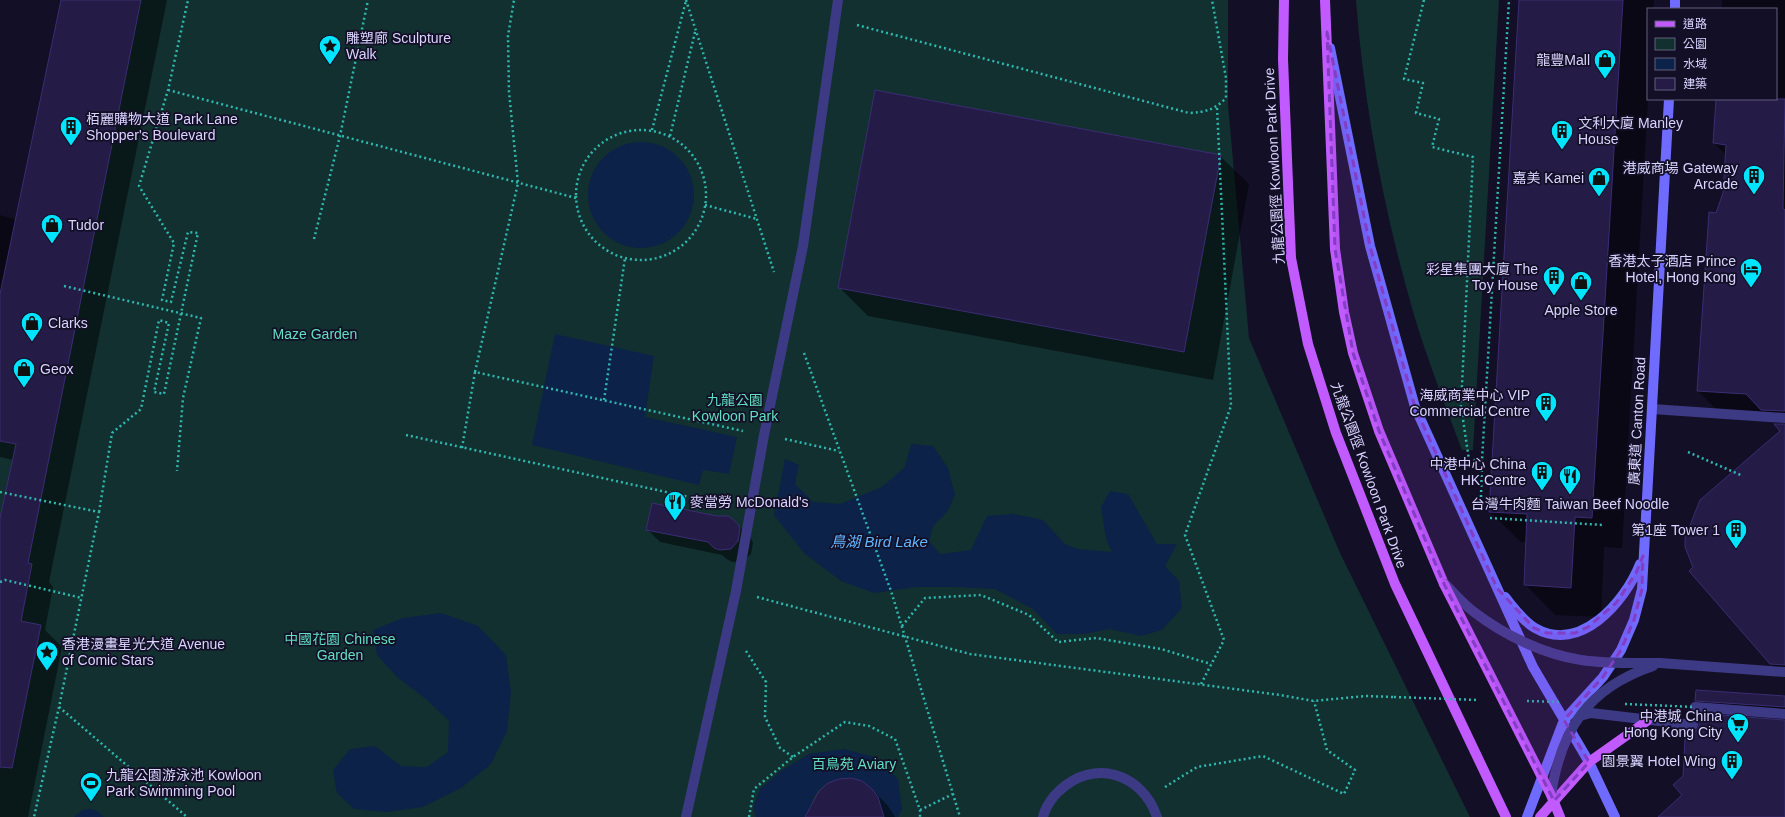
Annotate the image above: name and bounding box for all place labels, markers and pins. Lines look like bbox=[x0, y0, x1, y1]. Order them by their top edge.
place label: 雕塑廊 Sculpture Walk bbox=[346, 30, 451, 62]
place icon: 雕塑廊 Sculpture Walk bbox=[317, 33, 343, 66]
shop icon: 龍豐Mall bbox=[1592, 47, 1618, 80]
place label: 龍豐Mall bbox=[1536, 52, 1590, 68]
place label: 栢麗購物大道 Park Lane Shopper's Boulevard bbox=[86, 111, 238, 143]
building icon: 栢麗購物大道 Park Lane Shopper's Boulevard bbox=[58, 114, 84, 147]
place label: 文利大廈 Manley House bbox=[1578, 115, 1683, 147]
building icon: 文利大廈 Manley House bbox=[1549, 118, 1575, 151]
place label: 港威商場 Gateway Arcade bbox=[1623, 160, 1738, 192]
building icon: 港威商場 Gateway Arcade bbox=[1741, 163, 1767, 196]
shop icon: 嘉美 Kamei bbox=[1586, 165, 1612, 198]
place label: 嘉美 Kamei bbox=[1512, 170, 1584, 186]
shop icon: Tudor bbox=[39, 212, 65, 245]
place label: Tudor bbox=[68, 217, 104, 233]
place label: 香港太子酒店 Prince Hotel, Hong Kong bbox=[1608, 253, 1736, 285]
hotel icon: 香港太子酒店 Prince Hotel, Hong Kong bbox=[1738, 256, 1764, 289]
place label: 彩星集團大廈 The Toy House bbox=[1426, 261, 1538, 293]
building icon: 彩星集團大廈 The Toy House bbox=[1541, 264, 1567, 297]
shop icon: Apple Store bbox=[1568, 269, 1594, 302]
place label: Apple Store bbox=[1544, 302, 1618, 318]
shop icon: Clarks bbox=[19, 310, 45, 343]
place label: Clarks bbox=[48, 315, 88, 331]
shop icon: Geox bbox=[11, 356, 37, 389]
place label: Geox bbox=[40, 361, 73, 377]
place label: 海威商業中心 VIP Commercial Centre bbox=[1409, 387, 1530, 419]
building icon: 海威商業中心 VIP Commercial Centre bbox=[1533, 390, 1559, 423]
place label: 中港中心 China HK Centre bbox=[1430, 456, 1526, 488]
building icon: 中港中心 China HK Centre bbox=[1529, 459, 1555, 492]
restaurant icon: 台灣牛肉麵 Taiwan Beef Noodle bbox=[1557, 463, 1583, 496]
restaurant icon: 麥當勞 McDonald's bbox=[662, 489, 688, 522]
place label: 麥當勞 McDonald's bbox=[690, 494, 809, 510]
place label: 台灣牛肉麵 Taiwan Beef Noodle bbox=[1471, 496, 1669, 512]
building icon: 第1座 Tower 1 bbox=[1723, 517, 1749, 550]
place label: 第1座 Tower 1 bbox=[1631, 522, 1720, 538]
place label: 香港漫畫星光大道 Avenue of Comic Stars bbox=[62, 636, 225, 668]
place icon: 香港漫畫星光大道 Avenue of Comic Stars bbox=[34, 639, 60, 672]
place label: 中港城 China Hong Kong City bbox=[1624, 708, 1722, 740]
supermarket icon: 中港城 China Hong Kong City bbox=[1725, 711, 1751, 744]
building icon: 園景翼 Hotel Wing bbox=[1719, 748, 1745, 781]
place label: 園景翼 Hotel Wing bbox=[1602, 753, 1716, 769]
place label: 九龍公園游泳池 Kowloon Park Swimming Pool bbox=[106, 767, 262, 799]
sports icon: 九龍公園游泳池 Kowloon Park Swimming Pool bbox=[78, 770, 104, 803]

